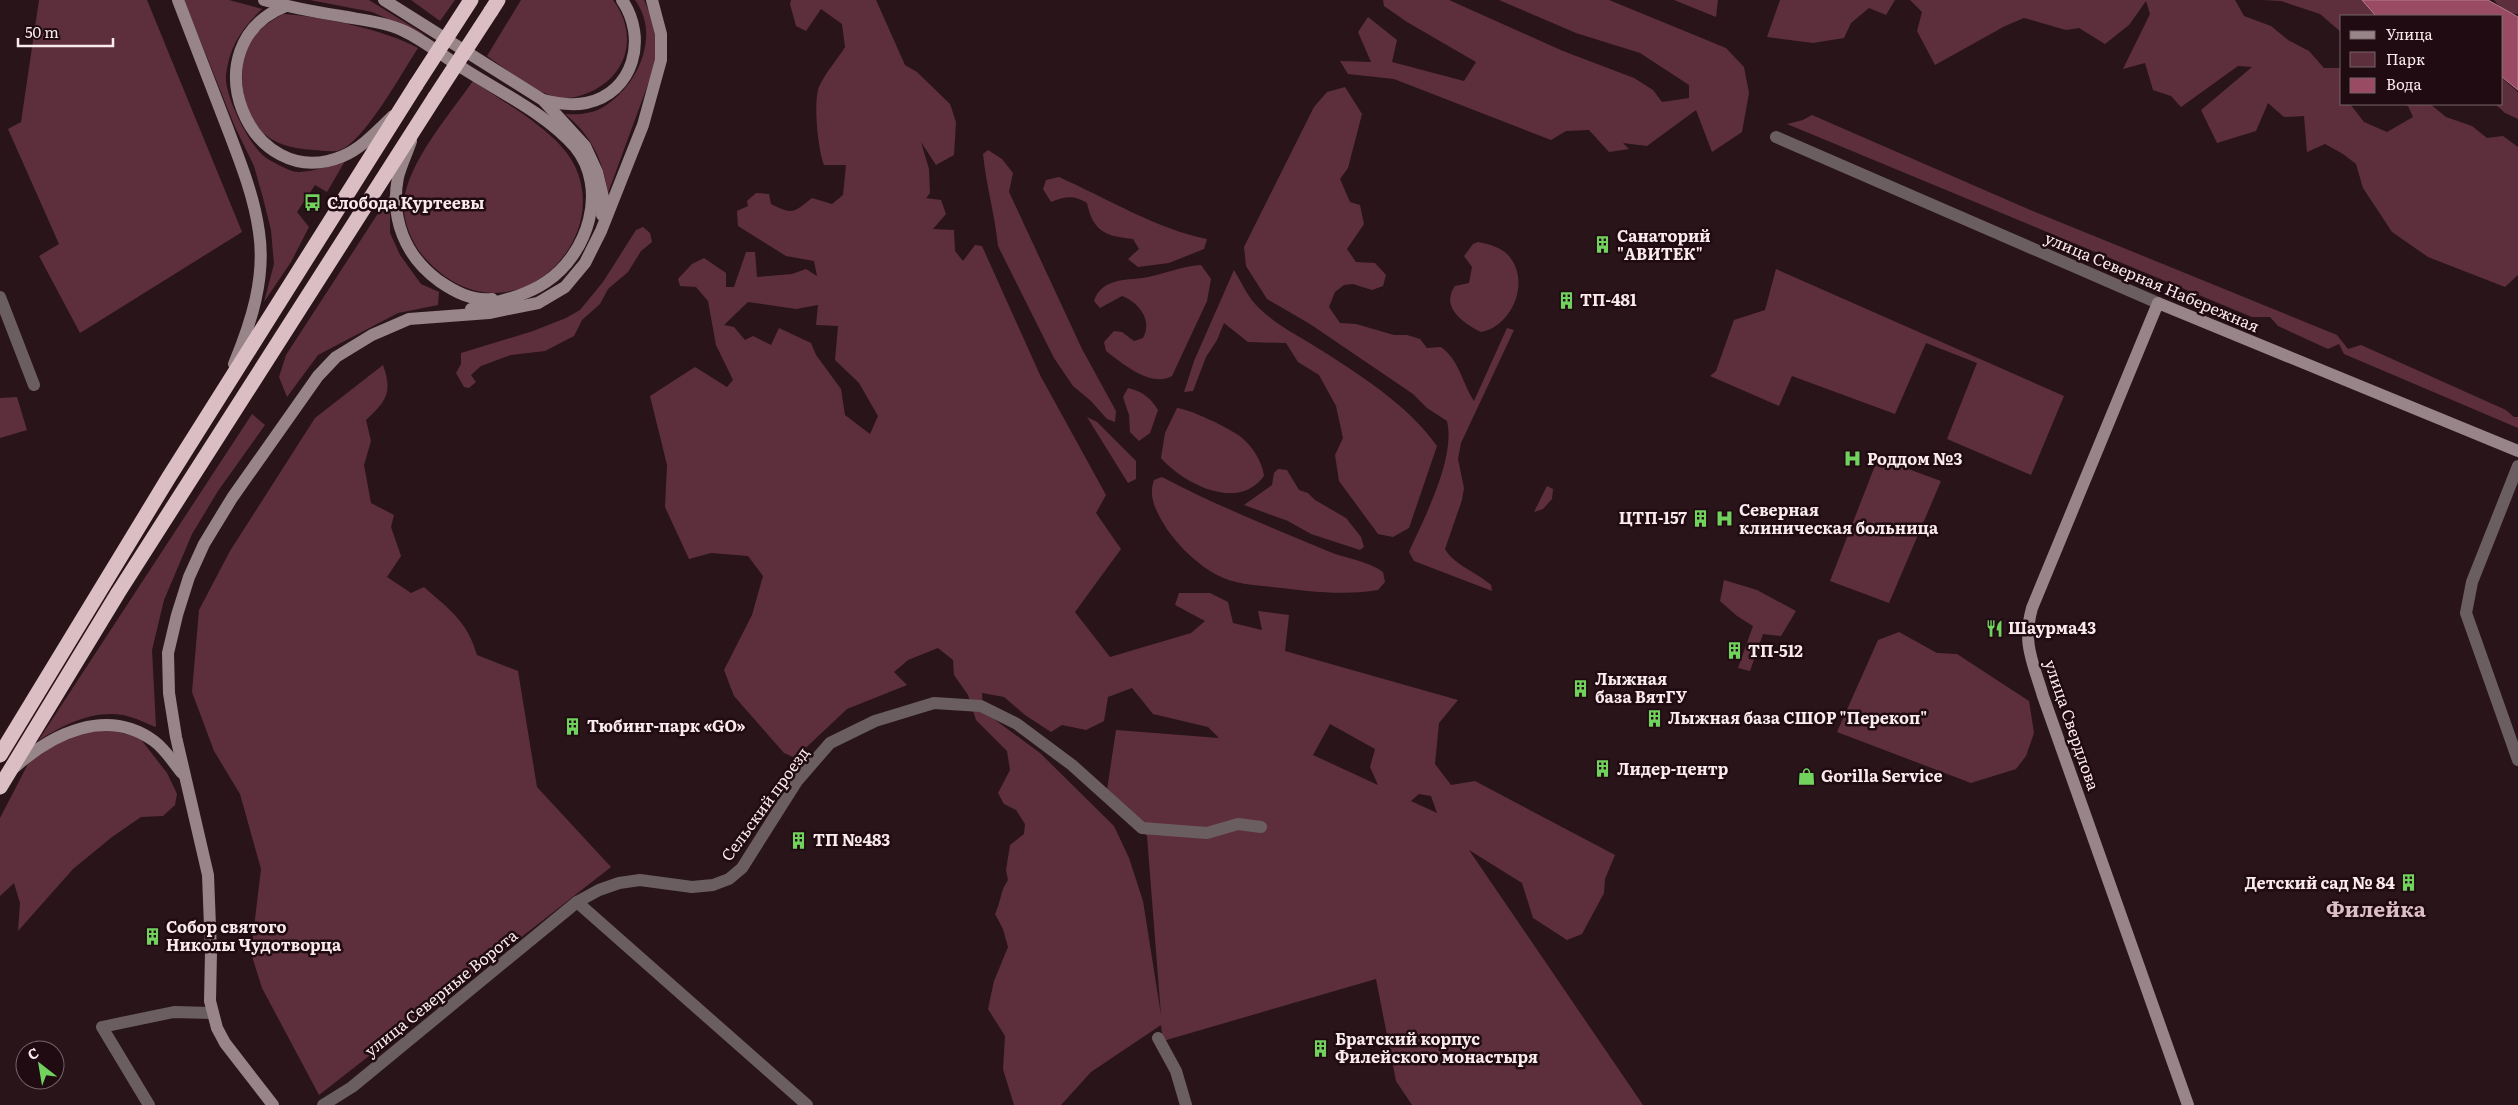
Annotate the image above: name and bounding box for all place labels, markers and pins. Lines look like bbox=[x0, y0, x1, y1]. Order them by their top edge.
place label: Слобода Куртеевы bbox=[327, 190, 484, 214]
bus stop icon: Слобода Куртеевы bbox=[303, 193, 323, 213]
place label: Санаторий "АВИТЕК" bbox=[1617, 223, 1711, 265]
building icon: Санаторий "АВИТЕК" bbox=[1593, 235, 1613, 255]
place label: ТП-481 bbox=[1580, 287, 1637, 311]
building icon: ТП-481 bbox=[1556, 290, 1576, 310]
place label: Роддом №3 bbox=[1867, 446, 1962, 470]
hospital icon: Роддом №3 bbox=[1843, 449, 1863, 469]
place label: Северная клиническая больница bbox=[1739, 497, 1939, 539]
place label: ЦТП-157 bbox=[1619, 505, 1687, 529]
building icon: ЦТП-157 bbox=[1691, 508, 1711, 528]
hospital icon: Северная клиническая больница bbox=[1715, 509, 1735, 529]
place label: Шаурма43 bbox=[2008, 615, 2096, 639]
restaurant icon: Шаурма43 bbox=[1984, 618, 2004, 638]
place label: ТП-512 bbox=[1748, 638, 1803, 662]
building icon: ТП-512 bbox=[1724, 641, 1744, 661]
place label: Лыжная база ВятГУ bbox=[1595, 666, 1688, 708]
building icon: Лыжная база ВятГУ bbox=[1571, 678, 1591, 698]
place label: Лыжная база СШОР "Перекоп" bbox=[1668, 705, 1927, 729]
building icon: Лыжная база СШОР "Перекоп" bbox=[1644, 708, 1664, 728]
place label: Тюбинг-парк «GO» bbox=[587, 713, 746, 737]
building icon: Тюбинг-парк «GO» bbox=[563, 716, 583, 736]
place label: Лидер-центр bbox=[1617, 756, 1728, 780]
building icon: Лидер-центр bbox=[1593, 759, 1613, 779]
place label: Gorilla Service bbox=[1821, 763, 1943, 787]
shop icon: Gorilla Service bbox=[1797, 766, 1817, 786]
place label: ТП №483 bbox=[813, 827, 890, 851]
building icon: ТП №483 bbox=[789, 830, 809, 850]
place label: Детский сад № 84 bbox=[2245, 870, 2395, 894]
building icon: Детский сад № 84 bbox=[2399, 873, 2419, 893]
place label: Собор святого Николы Чудотворца bbox=[166, 914, 342, 956]
building icon: Собор святого Николы Чудотворца bbox=[142, 926, 162, 946]
place label: Братский корпус Филейского монастыря bbox=[1335, 1026, 1538, 1068]
building icon: Братский корпус Филейского монастыря bbox=[1311, 1038, 1331, 1058]

